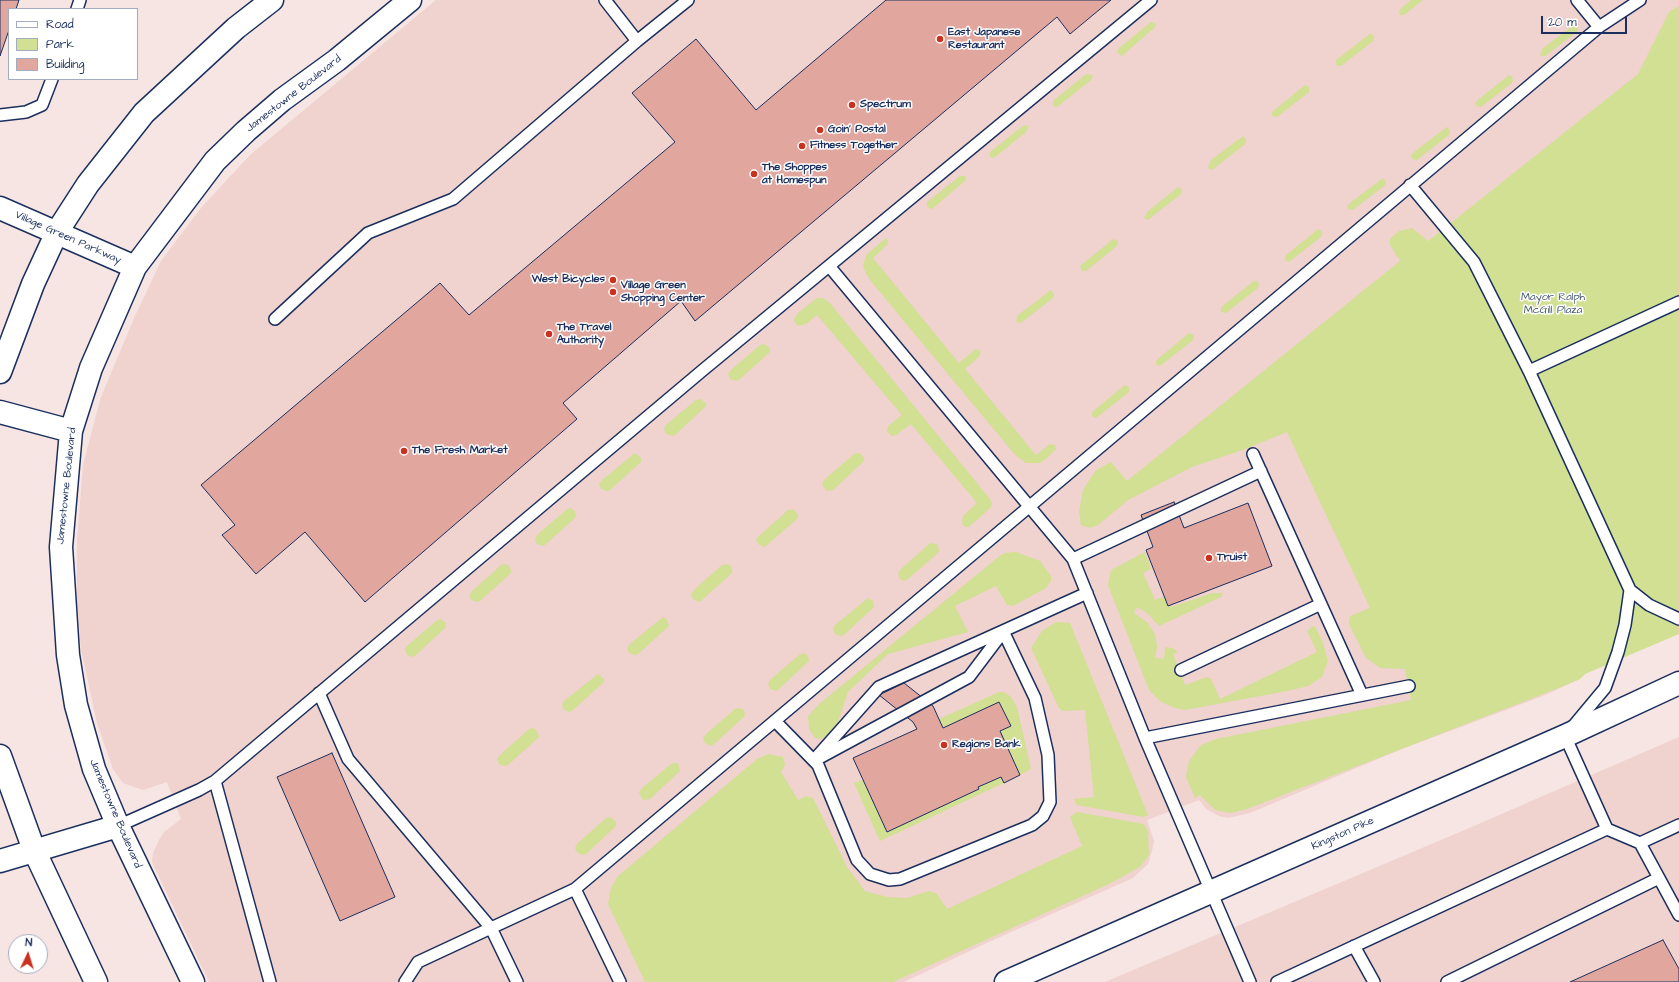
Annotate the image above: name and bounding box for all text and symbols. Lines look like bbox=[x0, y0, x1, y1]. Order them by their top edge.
legend bbox=[8, 8, 138, 80]
scale bar bbox=[1543, 8, 1629, 34]
text: 20 m bbox=[1548, 14, 1577, 31]
text: Road bbox=[46, 16, 74, 33]
place label: East Japanese Restaurant bbox=[948, 26, 1021, 52]
marker: East Japanese Restaurant bbox=[935, 34, 945, 44]
text: Park bbox=[46, 36, 74, 53]
street label: Jamestowne Boulevard bbox=[244, 53, 344, 135]
text: Building bbox=[46, 56, 84, 73]
place label: Spectrum bbox=[860, 98, 911, 112]
marker: Spectrum bbox=[847, 100, 857, 110]
place label: Goin' Postal bbox=[828, 123, 886, 137]
marker: Goin' Postal bbox=[815, 125, 825, 135]
place label: Fitness Together bbox=[810, 139, 897, 153]
marker: Fitness Together bbox=[797, 141, 807, 151]
place label: The Shoppes at Homespun bbox=[762, 161, 827, 187]
marker: The Shoppes at Homespun bbox=[749, 169, 759, 179]
street label: Village Green Parkway bbox=[13, 209, 123, 267]
place label: West Bicycles bbox=[532, 273, 605, 287]
marker: West Bicycles bbox=[608, 275, 618, 285]
place label: Village Green Shopping Center bbox=[621, 279, 705, 305]
marker: Village Green Shopping Center bbox=[608, 287, 618, 297]
park label: Mayor Ralph McGill Plaza bbox=[1521, 291, 1585, 317]
place label: The Travel Authority bbox=[557, 321, 612, 347]
marker: The Travel Authority bbox=[544, 329, 554, 339]
street label: Jamestowne Boulevard bbox=[54, 427, 80, 545]
place label: The Fresh Market bbox=[412, 444, 508, 458]
marker: The Fresh Market bbox=[399, 446, 409, 456]
place label: Truist bbox=[1217, 551, 1247, 565]
marker: Truist bbox=[1204, 553, 1214, 563]
place label: Regions Bank bbox=[952, 738, 1020, 752]
marker: Regions Bank bbox=[939, 740, 949, 750]
street label: Jamestowne Boulevard bbox=[86, 758, 144, 870]
street label: Kingston Pike bbox=[1310, 814, 1376, 854]
north arrow bbox=[8, 934, 48, 974]
text: N bbox=[25, 935, 33, 950]

